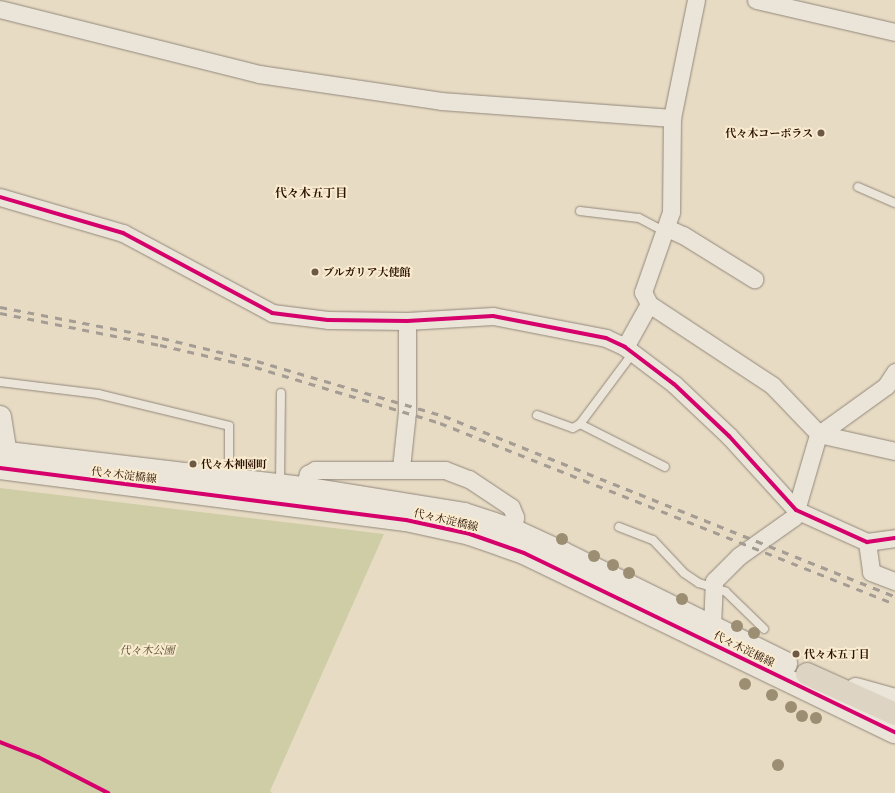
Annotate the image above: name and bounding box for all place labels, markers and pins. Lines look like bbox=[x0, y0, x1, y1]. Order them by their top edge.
place label: 代々木コーポラス bbox=[725, 126, 813, 140]
marker: 代々木コーポラス bbox=[816, 128, 826, 138]
place label: ブルガリア大使館 bbox=[323, 265, 411, 279]
marker: ブルガリア大使館 bbox=[310, 267, 320, 277]
place label: 代々木神園町 bbox=[201, 457, 267, 471]
marker: 代々木神園町 bbox=[188, 459, 198, 469]
place label: 代々木五丁目 bbox=[804, 647, 870, 661]
marker: 代々木五丁目 bbox=[791, 649, 801, 659]

